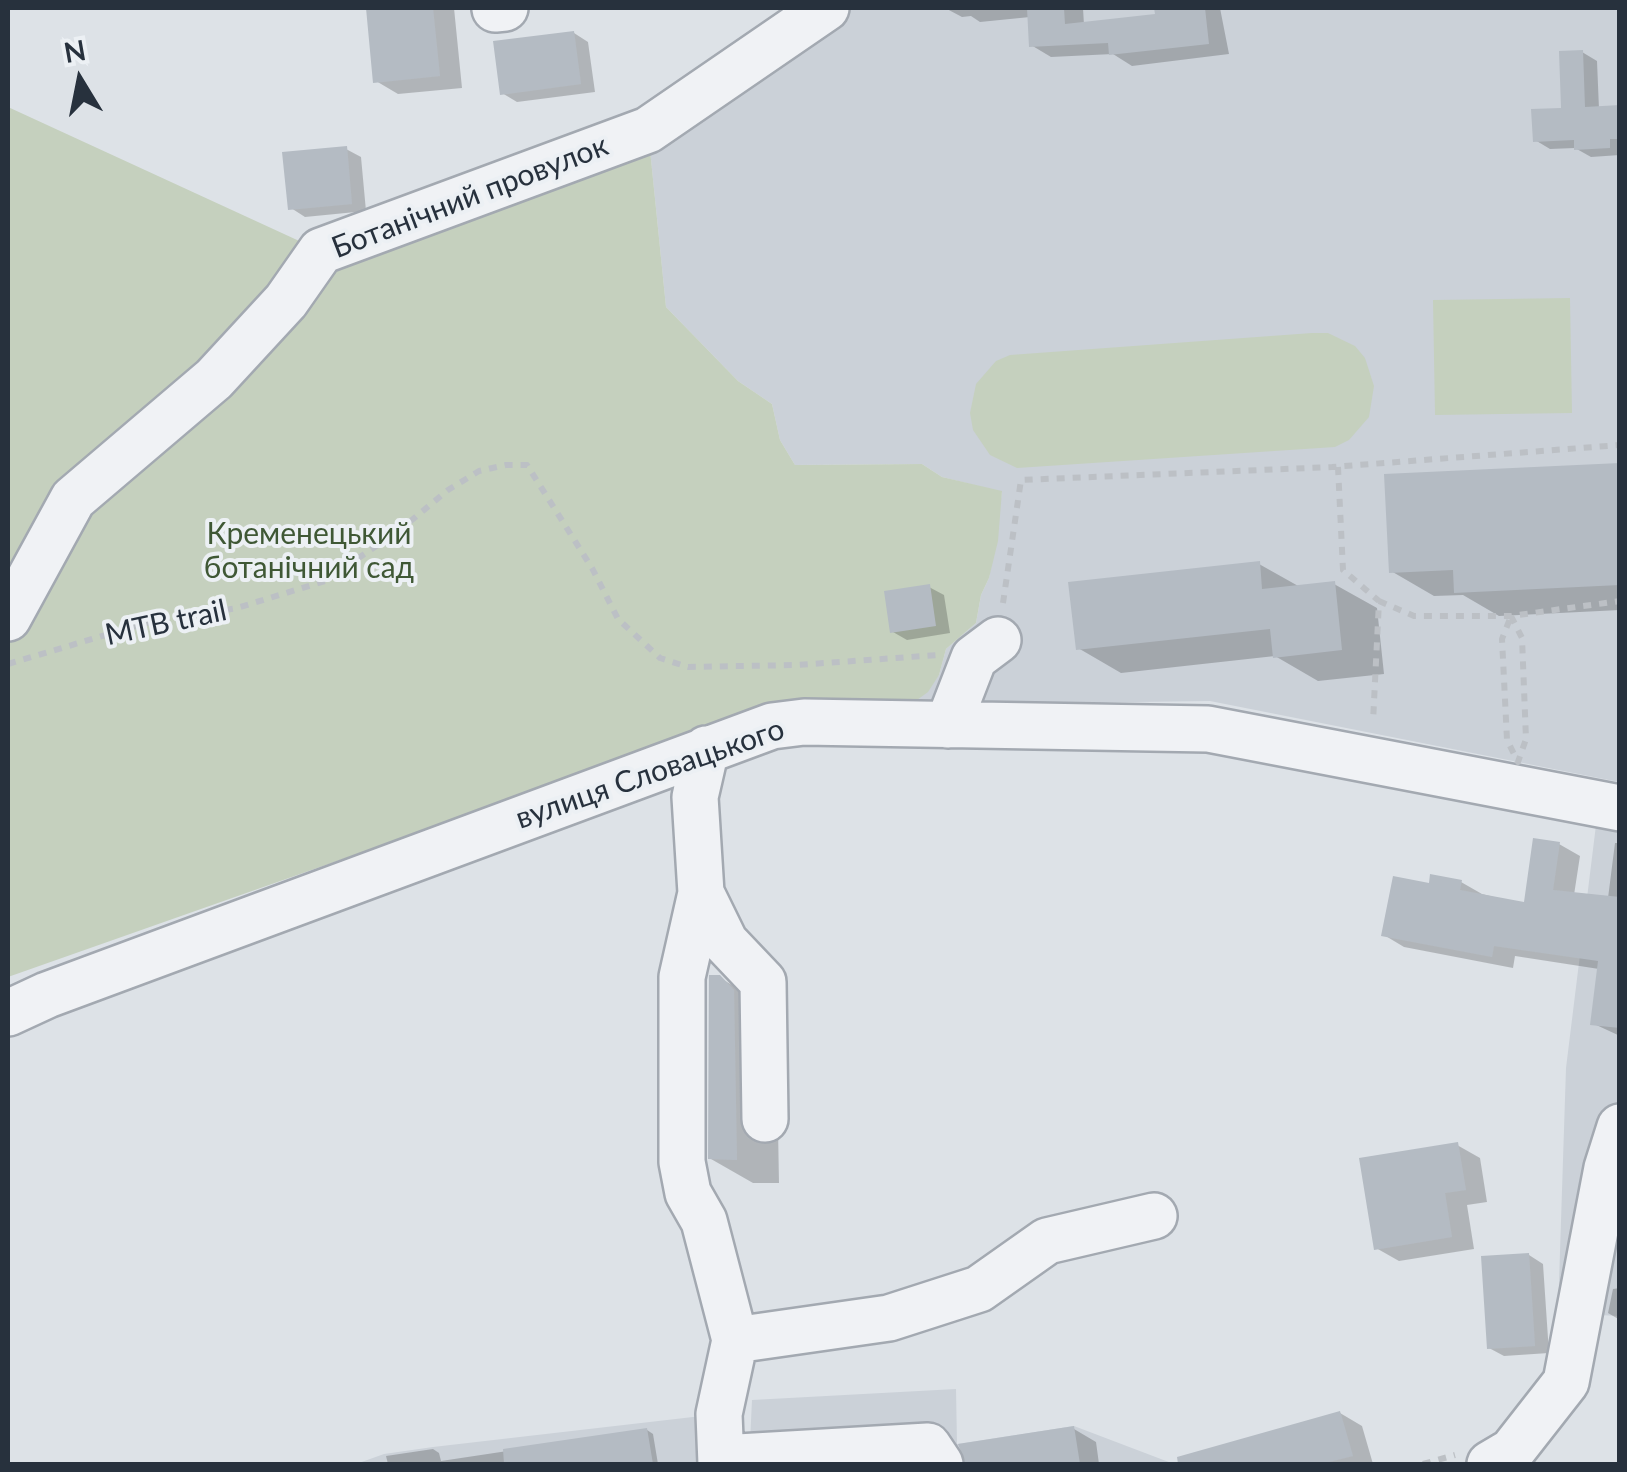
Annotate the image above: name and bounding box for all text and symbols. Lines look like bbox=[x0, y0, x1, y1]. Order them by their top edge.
north arrow bbox=[30, 30, 130, 130]
text: N bbox=[61, 32, 88, 69]
street label: Ботанічний провулок bbox=[327, 128, 613, 266]
park label: Кременецький ботанічний сад bbox=[204, 516, 414, 586]
street label: MTB trail bbox=[102, 593, 230, 653]
street label: вулиця Словацького bbox=[511, 711, 789, 837]

